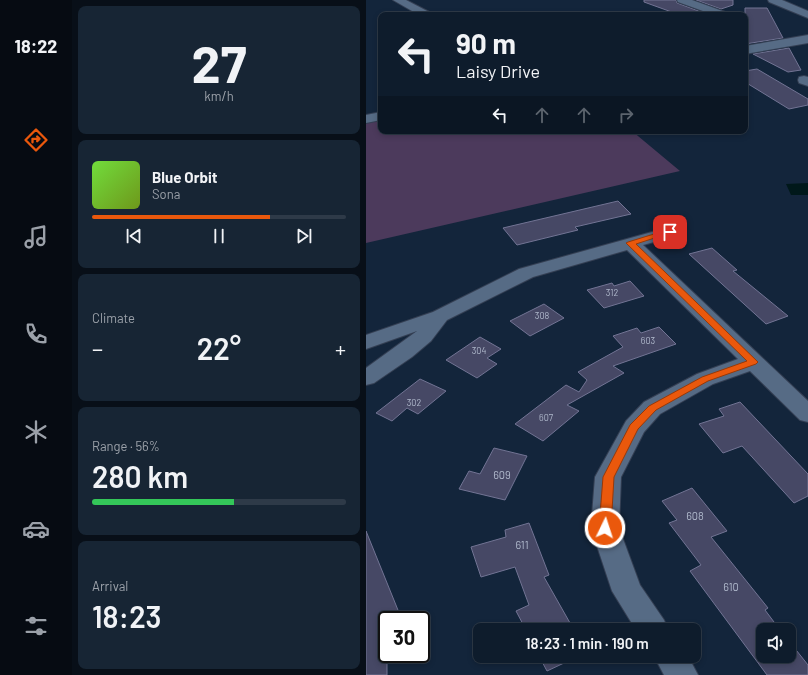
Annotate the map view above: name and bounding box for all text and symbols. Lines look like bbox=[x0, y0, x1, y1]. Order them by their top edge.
text: 90 m bbox=[456, 26, 516, 60]
icon: left bbox=[390, 28, 442, 80]
text: 27 bbox=[192, 31, 246, 93]
text: 18:22 bbox=[15, 35, 57, 57]
text: Laisy Drive bbox=[456, 60, 540, 82]
text: km/h bbox=[204, 88, 234, 104]
icon: left bbox=[489, 104, 511, 126]
icon: ahead bbox=[531, 104, 553, 126]
icon: ahead bbox=[573, 104, 595, 126]
icon: right bbox=[615, 104, 637, 126]
icon: directions bbox=[22, 126, 50, 154]
text: Blue Orbit bbox=[152, 168, 217, 186]
text: Sona bbox=[152, 186, 180, 202]
pin bbox=[653, 215, 687, 249]
icon: arrive bbox=[659, 221, 681, 243]
icon: music bbox=[22, 223, 50, 251]
icon: previous bbox=[123, 225, 145, 247]
icon: pause bbox=[208, 225, 230, 247]
icon: next bbox=[293, 225, 315, 247]
house number: 312 bbox=[606, 287, 618, 298]
text: Climate bbox=[92, 310, 135, 326]
house number: 308 bbox=[535, 310, 550, 321]
icon: phone bbox=[22, 320, 50, 348]
text: 22° bbox=[197, 330, 241, 366]
text: − bbox=[92, 335, 103, 361]
text: + bbox=[335, 335, 346, 361]
house number: 603 bbox=[641, 335, 656, 346]
house number: 304 bbox=[472, 345, 486, 356]
house number: 302 bbox=[407, 397, 421, 408]
house number: 607 bbox=[539, 412, 554, 423]
icon: climate bbox=[22, 418, 50, 446]
text: Range · 56% bbox=[92, 438, 160, 454]
text: 280 km bbox=[92, 458, 188, 494]
house number: 609 bbox=[493, 468, 511, 481]
position arrow bbox=[584, 507, 626, 549]
house number: 608 bbox=[686, 509, 704, 522]
icon: car bbox=[22, 515, 50, 543]
house number: 611 bbox=[515, 538, 529, 551]
text: Arrival bbox=[92, 578, 128, 594]
house number: 610 bbox=[723, 580, 739, 593]
text: 18:23 bbox=[92, 598, 161, 634]
speed limit sign: 30 bbox=[378, 611, 430, 663]
icon: filters bbox=[22, 612, 50, 640]
map controls bbox=[756, 623, 796, 663]
button: sound bbox=[756, 623, 796, 663]
text: 18:23 · 1 min · 190 m bbox=[525, 634, 649, 652]

